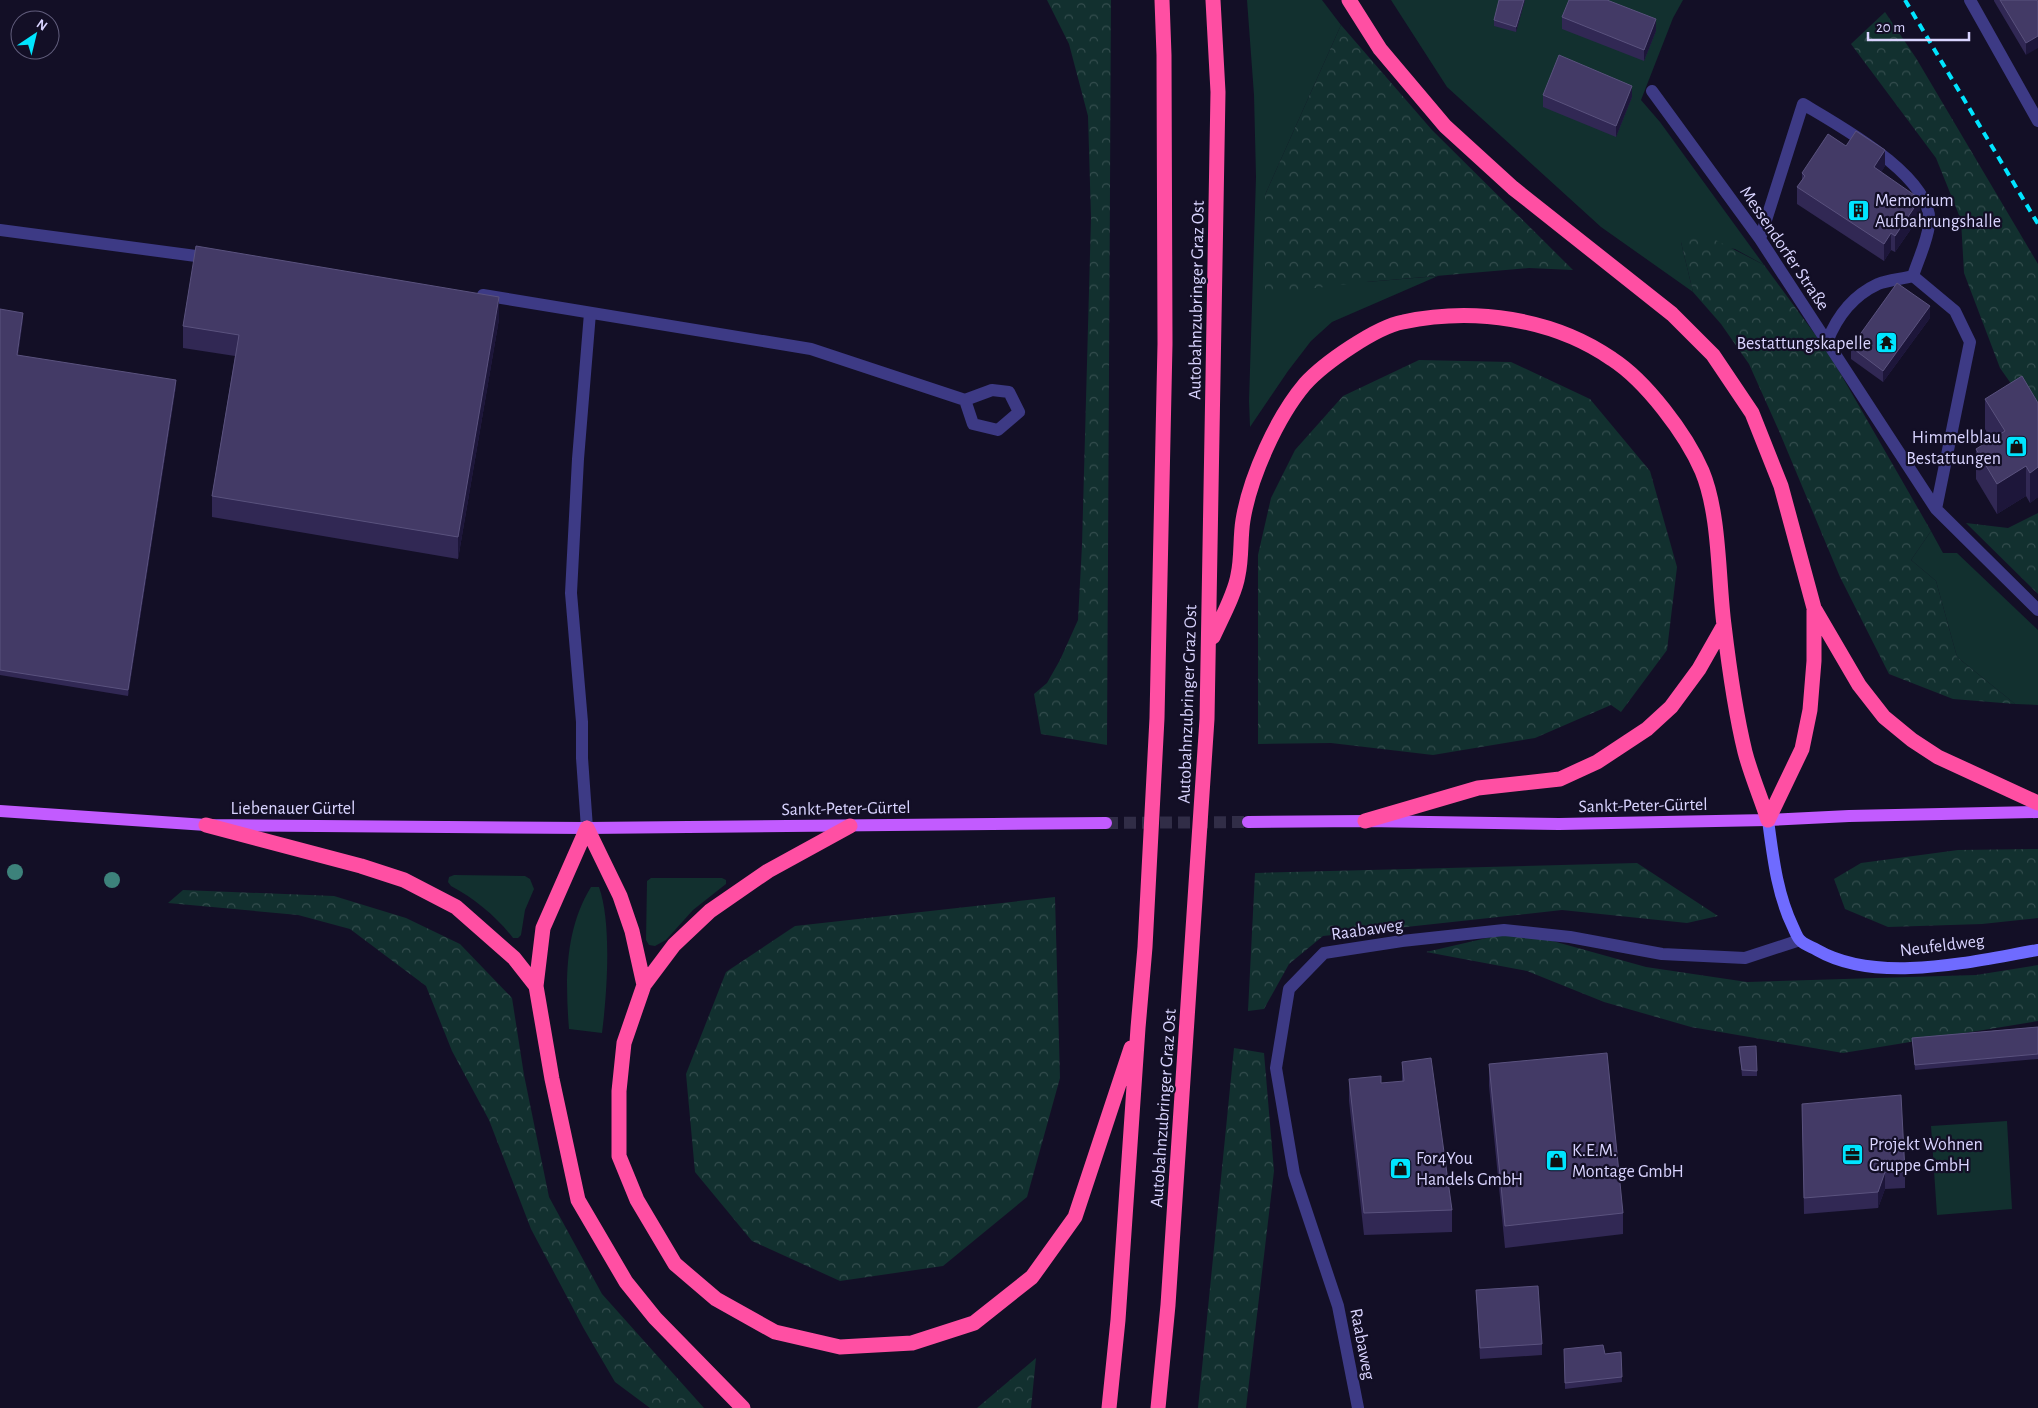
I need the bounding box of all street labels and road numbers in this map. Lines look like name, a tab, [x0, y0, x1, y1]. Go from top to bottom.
street label: Messendorfer Straße	[1736, 183, 1832, 314]
street label: Autobahnzubringer Graz Ost	[1186, 200, 1208, 400]
street label: Autobahnzubringer Graz Ost	[1176, 604, 1200, 804]
street label: Sankt-Peter-Gürtel	[1578, 796, 1708, 816]
street label: Sankt-Peter-Gürtel	[781, 799, 911, 819]
street label: Liebenauer Gürtel	[230, 800, 356, 818]
street label: Raabaweg	[1330, 916, 1404, 944]
street label: Neufeldweg	[1899, 932, 1986, 960]
street label: Autobahnzubringer Graz Ost	[1148, 1008, 1180, 1208]
street label: Raabaweg	[1346, 1307, 1378, 1382]

